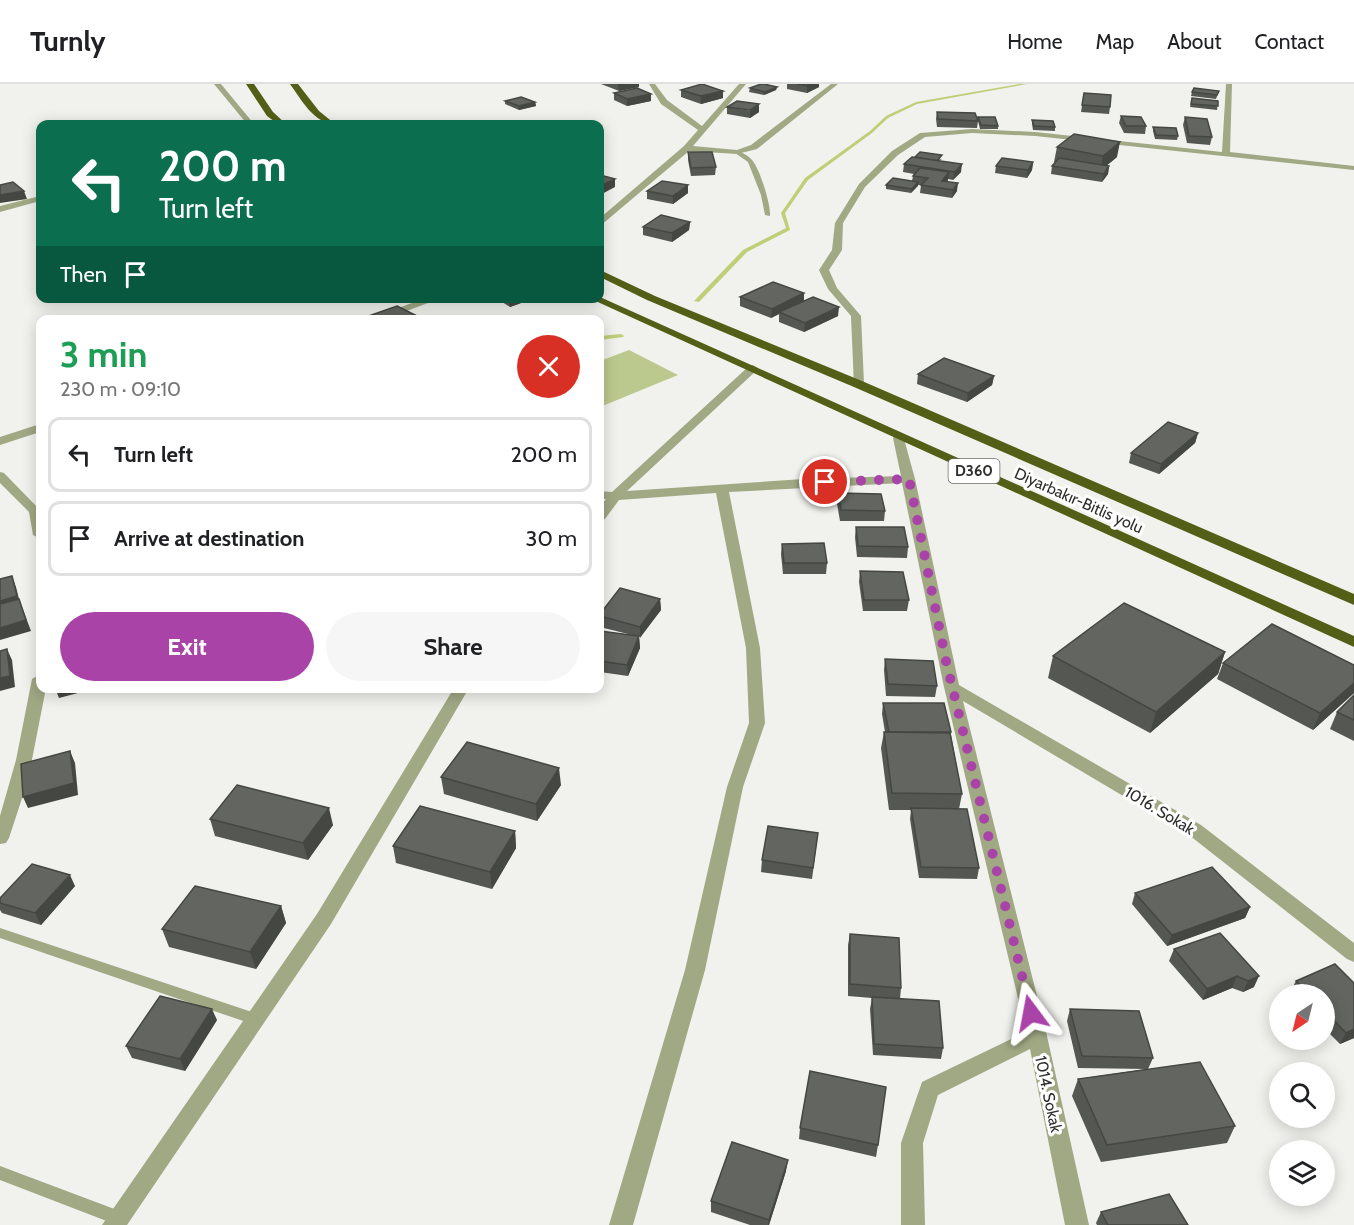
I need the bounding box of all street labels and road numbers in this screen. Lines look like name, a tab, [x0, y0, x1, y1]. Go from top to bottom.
road number: D360	[948, 459, 1000, 483]
street label: Diyarbakır-Bitlis yolu	[1012, 464, 1146, 537]
street label: 1016. Sokak	[1122, 782, 1199, 839]
street label: 1014. Sokak	[1031, 1054, 1066, 1135]

